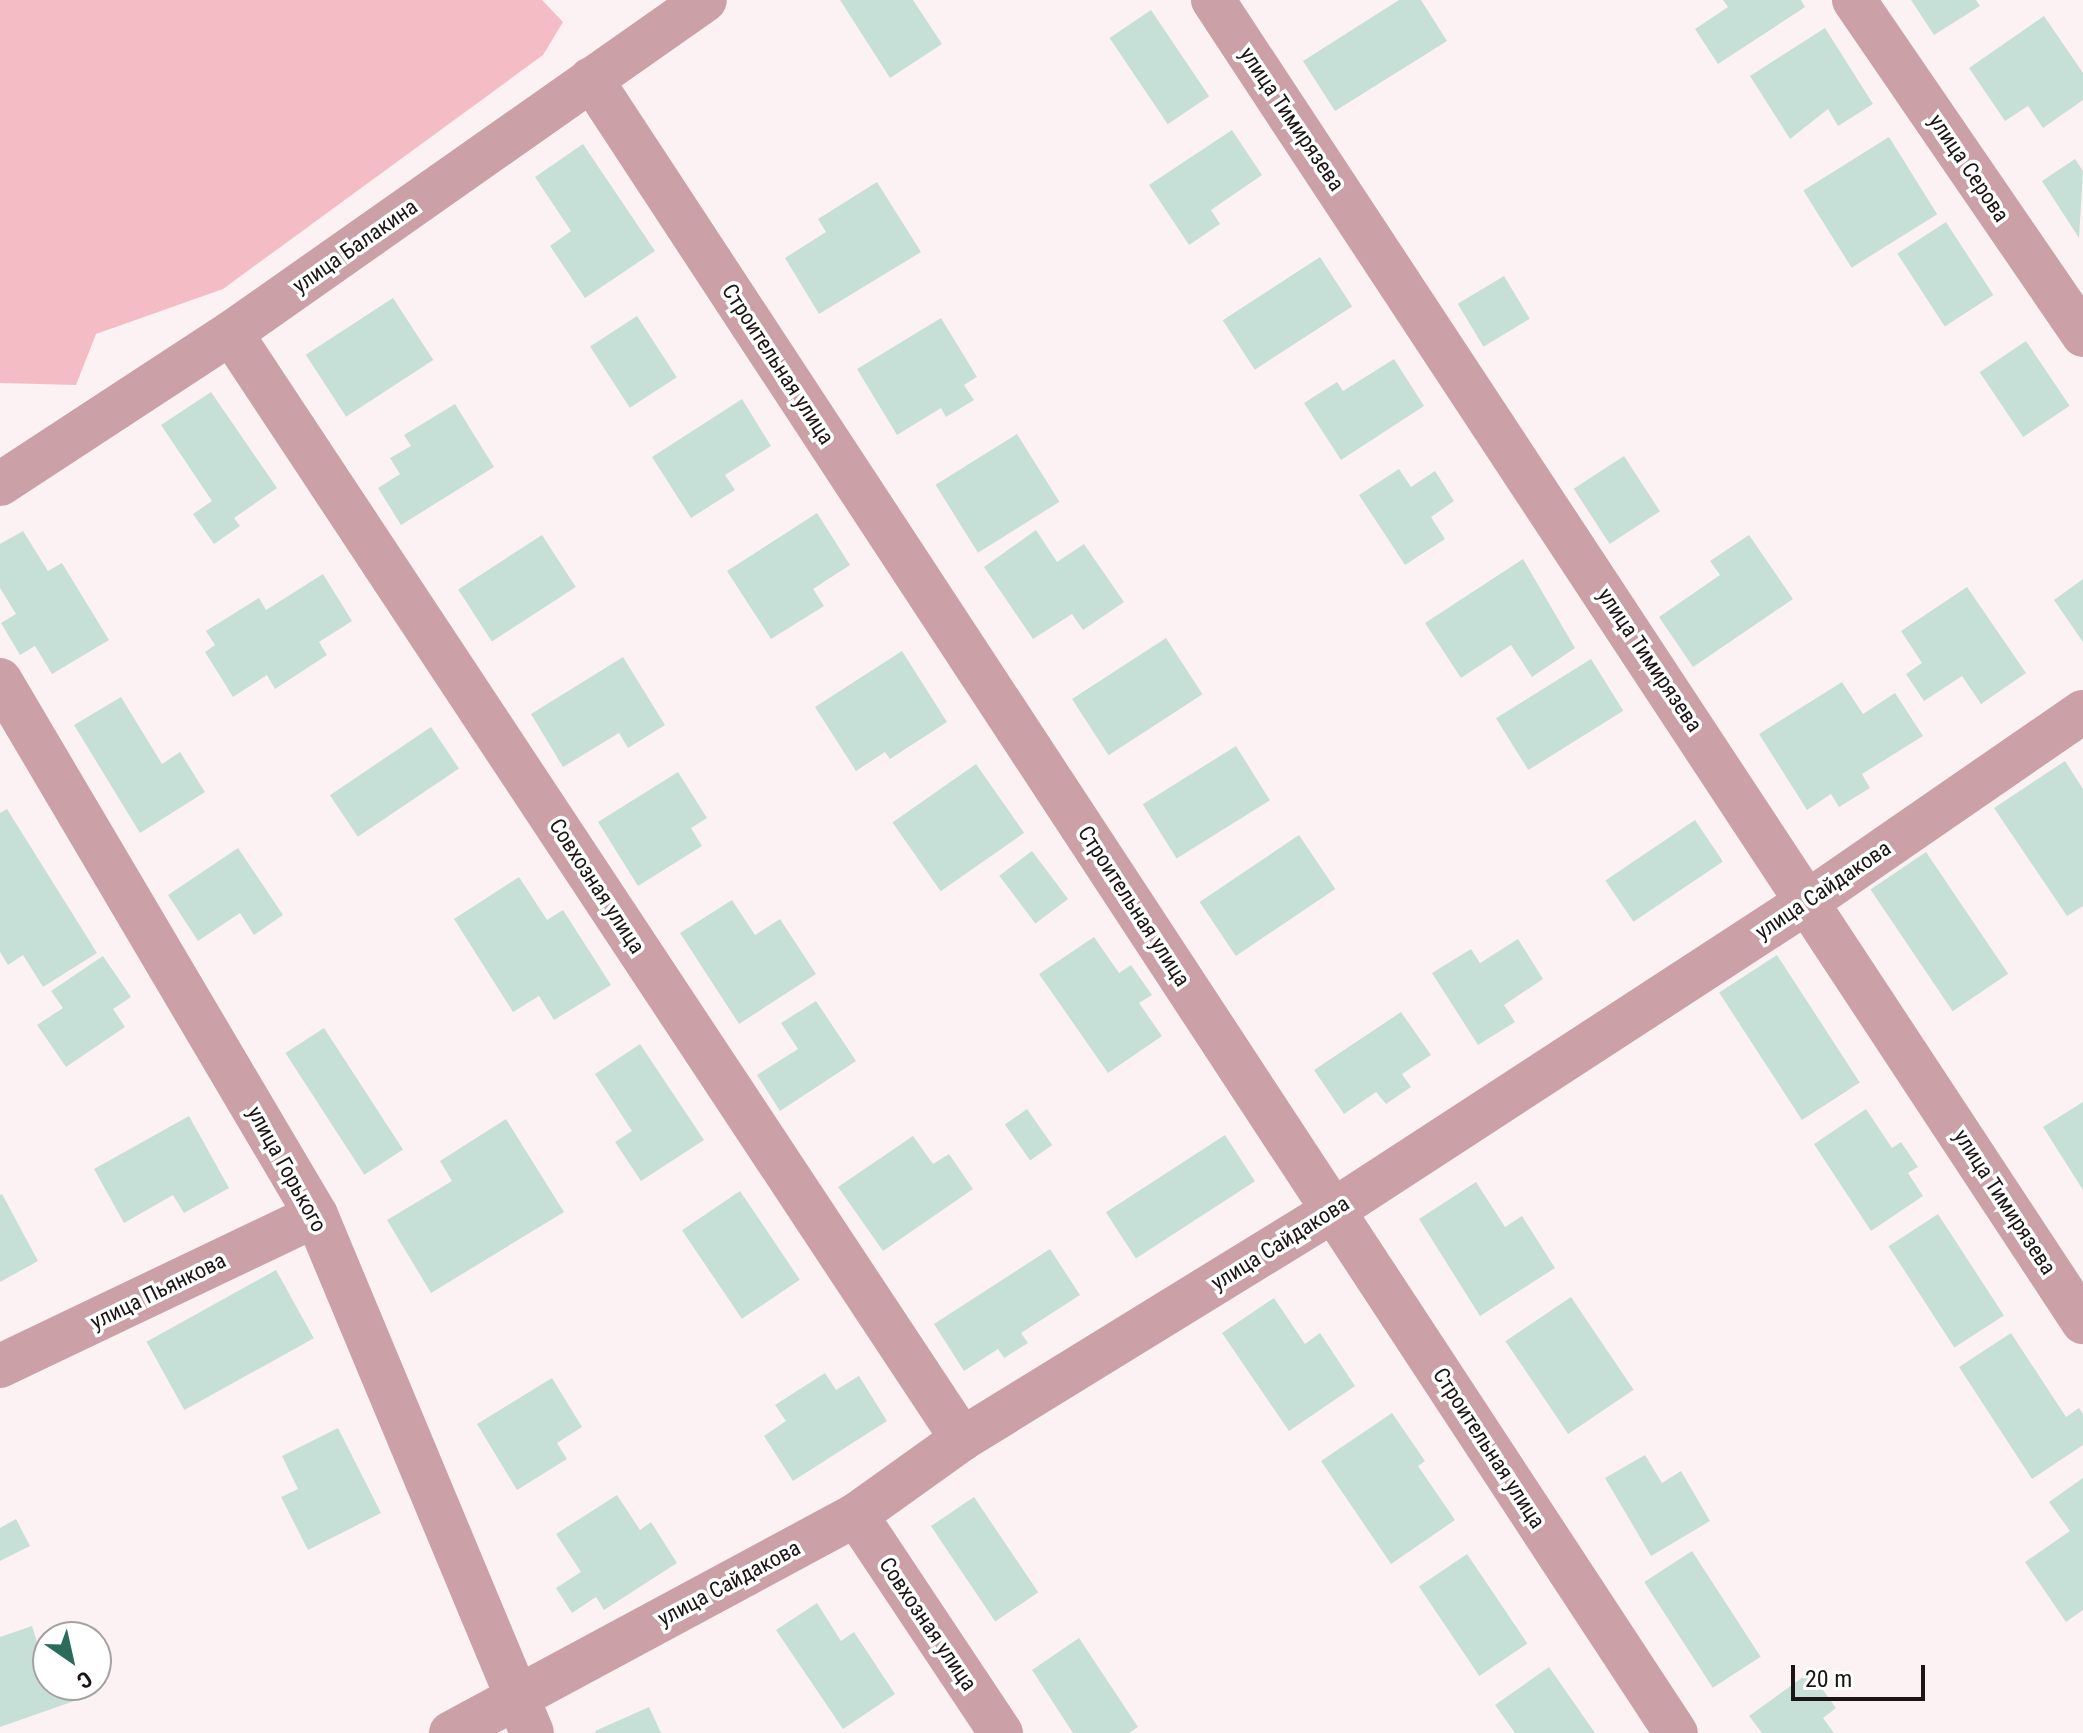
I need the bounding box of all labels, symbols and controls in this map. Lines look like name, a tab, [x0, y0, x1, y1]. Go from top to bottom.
street label: улица Тимирязева	[1234, 42, 1350, 196]
street label: улица Серова	[1923, 109, 2015, 227]
street label: улица Балакина	[288, 193, 422, 299]
street label: Строительная улица	[716, 279, 840, 449]
street label: улица Тимирязева	[1592, 583, 1708, 737]
street label: Совхозная улица	[544, 814, 650, 958]
street label: Строительная улица	[1072, 821, 1196, 991]
street label: улица Сайдакова	[1750, 835, 1896, 945]
street label: улица Горького	[242, 1101, 332, 1237]
street label: улица Тимирязева	[1948, 1124, 2062, 1280]
street label: улица Сайдакова	[1206, 1190, 1354, 1296]
street label: улица Пьянкова	[86, 1247, 230, 1335]
street label: Строительная улица	[1427, 1363, 1551, 1533]
street label: улица Сайдакова	[653, 1534, 805, 1632]
street label: Совхозная улица	[874, 1552, 982, 1696]
north arrow	[32, 1621, 112, 1701]
scale bar	[1795, 1649, 1929, 1699]
text: 20 m	[1805, 1665, 1852, 1693]
text: С	[72, 1666, 97, 1694]

